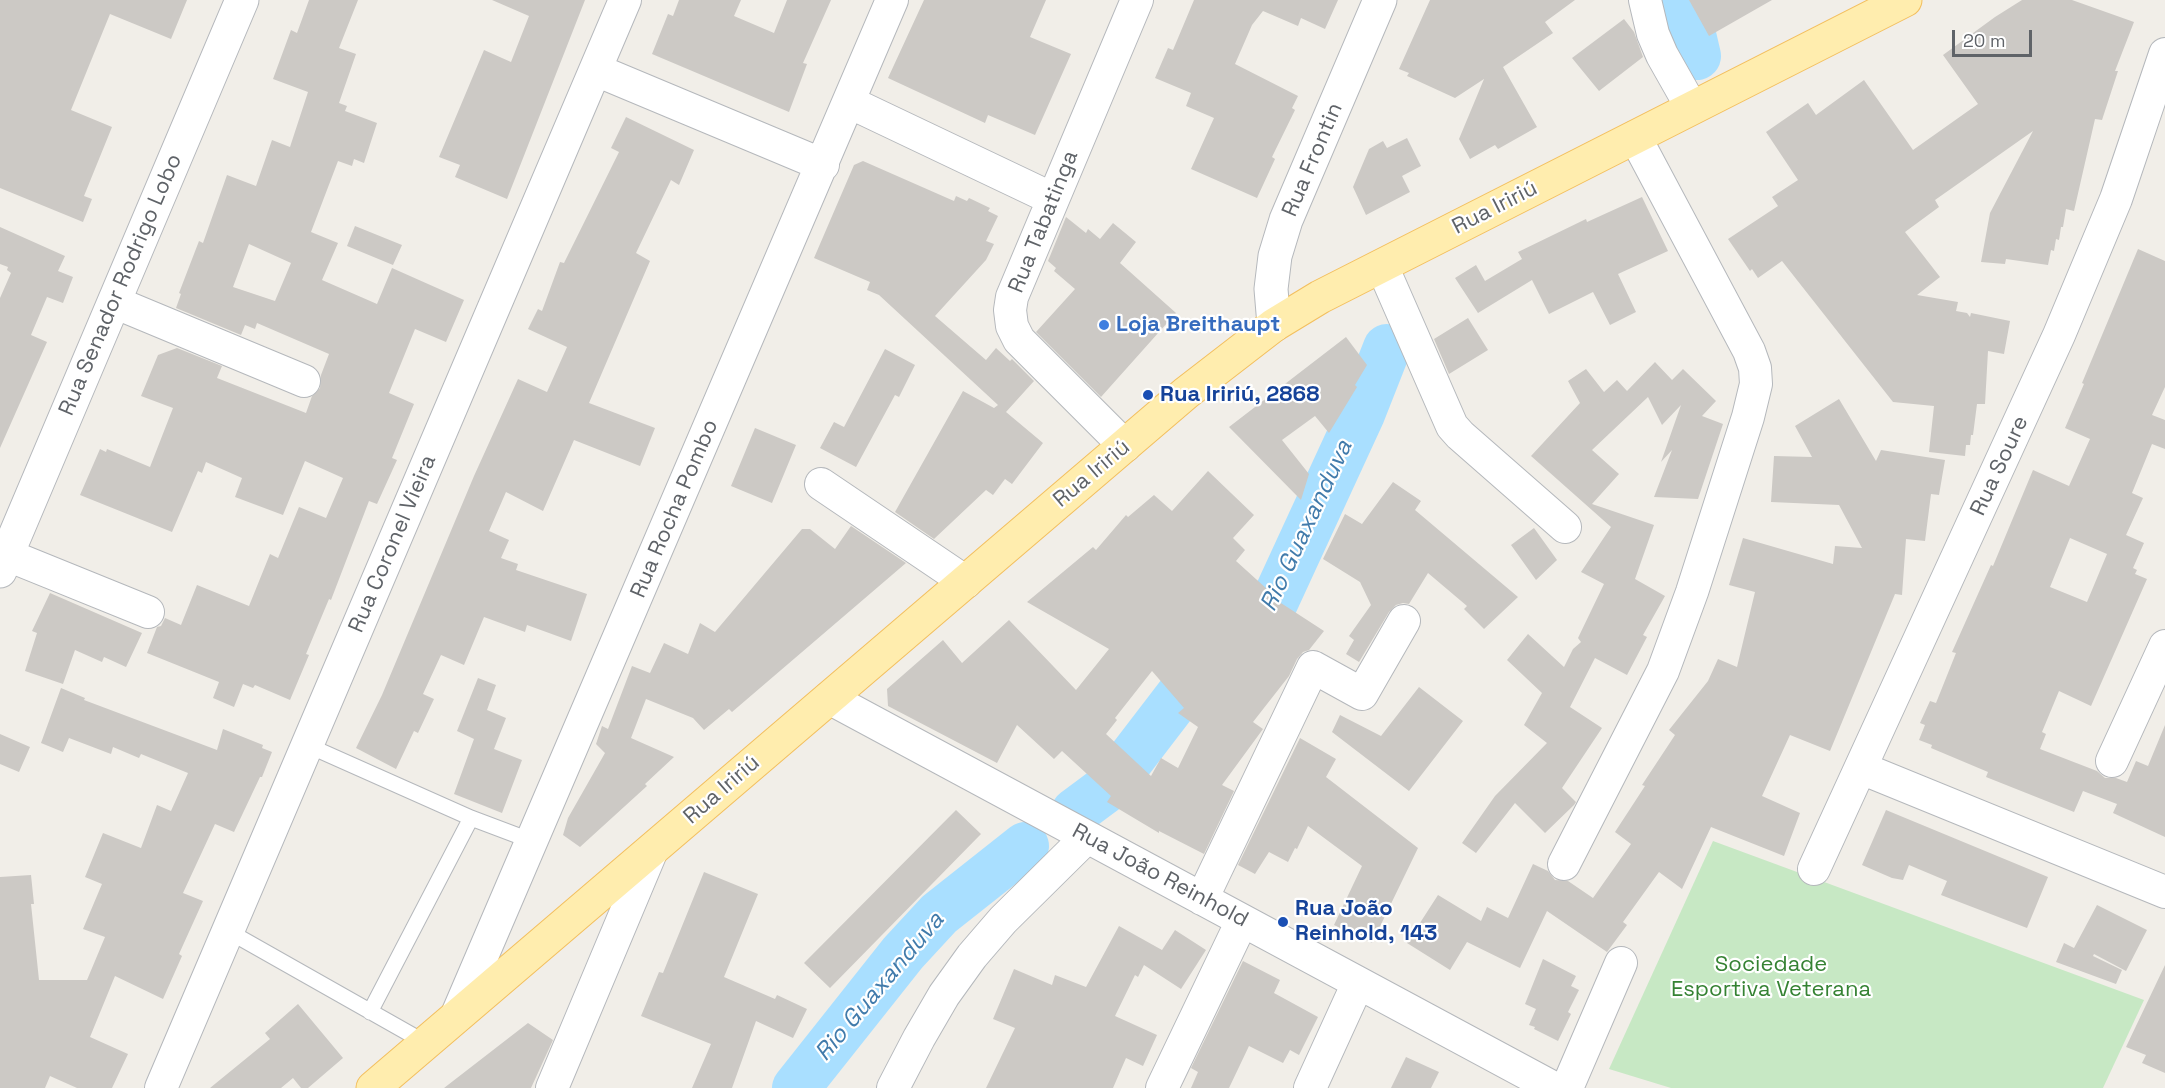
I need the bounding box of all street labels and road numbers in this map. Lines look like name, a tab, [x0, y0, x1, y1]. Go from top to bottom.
street label: Rua Frontin	[1277, 99, 1349, 221]
street label: Rua Tabatinga	[1003, 147, 1085, 297]
street label: Rua Senador Rodrigo Lobo	[54, 150, 188, 420]
street label: Rua Iririú	[1448, 175, 1542, 241]
street label: Rua Soure	[1965, 412, 2035, 520]
street label: Rua Rocha Pombo	[625, 416, 725, 602]
street label: Rua Iririú	[1048, 434, 1136, 514]
street label: Rua Coronel Vieira	[344, 451, 442, 637]
street label: Rua Iririú	[679, 750, 765, 830]
street label: Rua João Reinhold	[1067, 818, 1253, 934]

